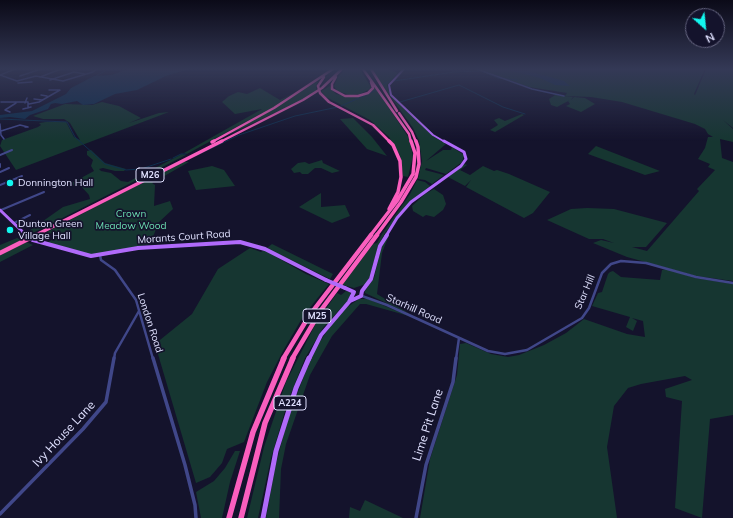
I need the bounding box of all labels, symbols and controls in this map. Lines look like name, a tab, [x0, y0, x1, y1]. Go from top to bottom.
north arrow	[685, 8, 725, 48]
text: N	[703, 30, 717, 46]
road number: M26	[136, 168, 164, 182]
place label: Donnington Hall	[18, 177, 93, 189]
marker: Donnington Hall	[5, 178, 15, 188]
park label: Crown Meadow Wood	[96, 208, 166, 232]
place label: Dunton Green Village Hall	[18, 218, 82, 242]
marker: Dunton Green Village Hall	[5, 225, 15, 235]
street label: Morants Court Road	[137, 228, 231, 246]
street label: Star Hill	[572, 273, 598, 311]
street label: Starhill Road	[384, 291, 444, 327]
street label: London Road	[135, 292, 165, 354]
road number: M25	[303, 309, 331, 323]
street label: Lime Pit Lane	[410, 387, 446, 463]
road number: A224	[274, 396, 306, 410]
street label: Ivy House Lane	[30, 398, 98, 470]

